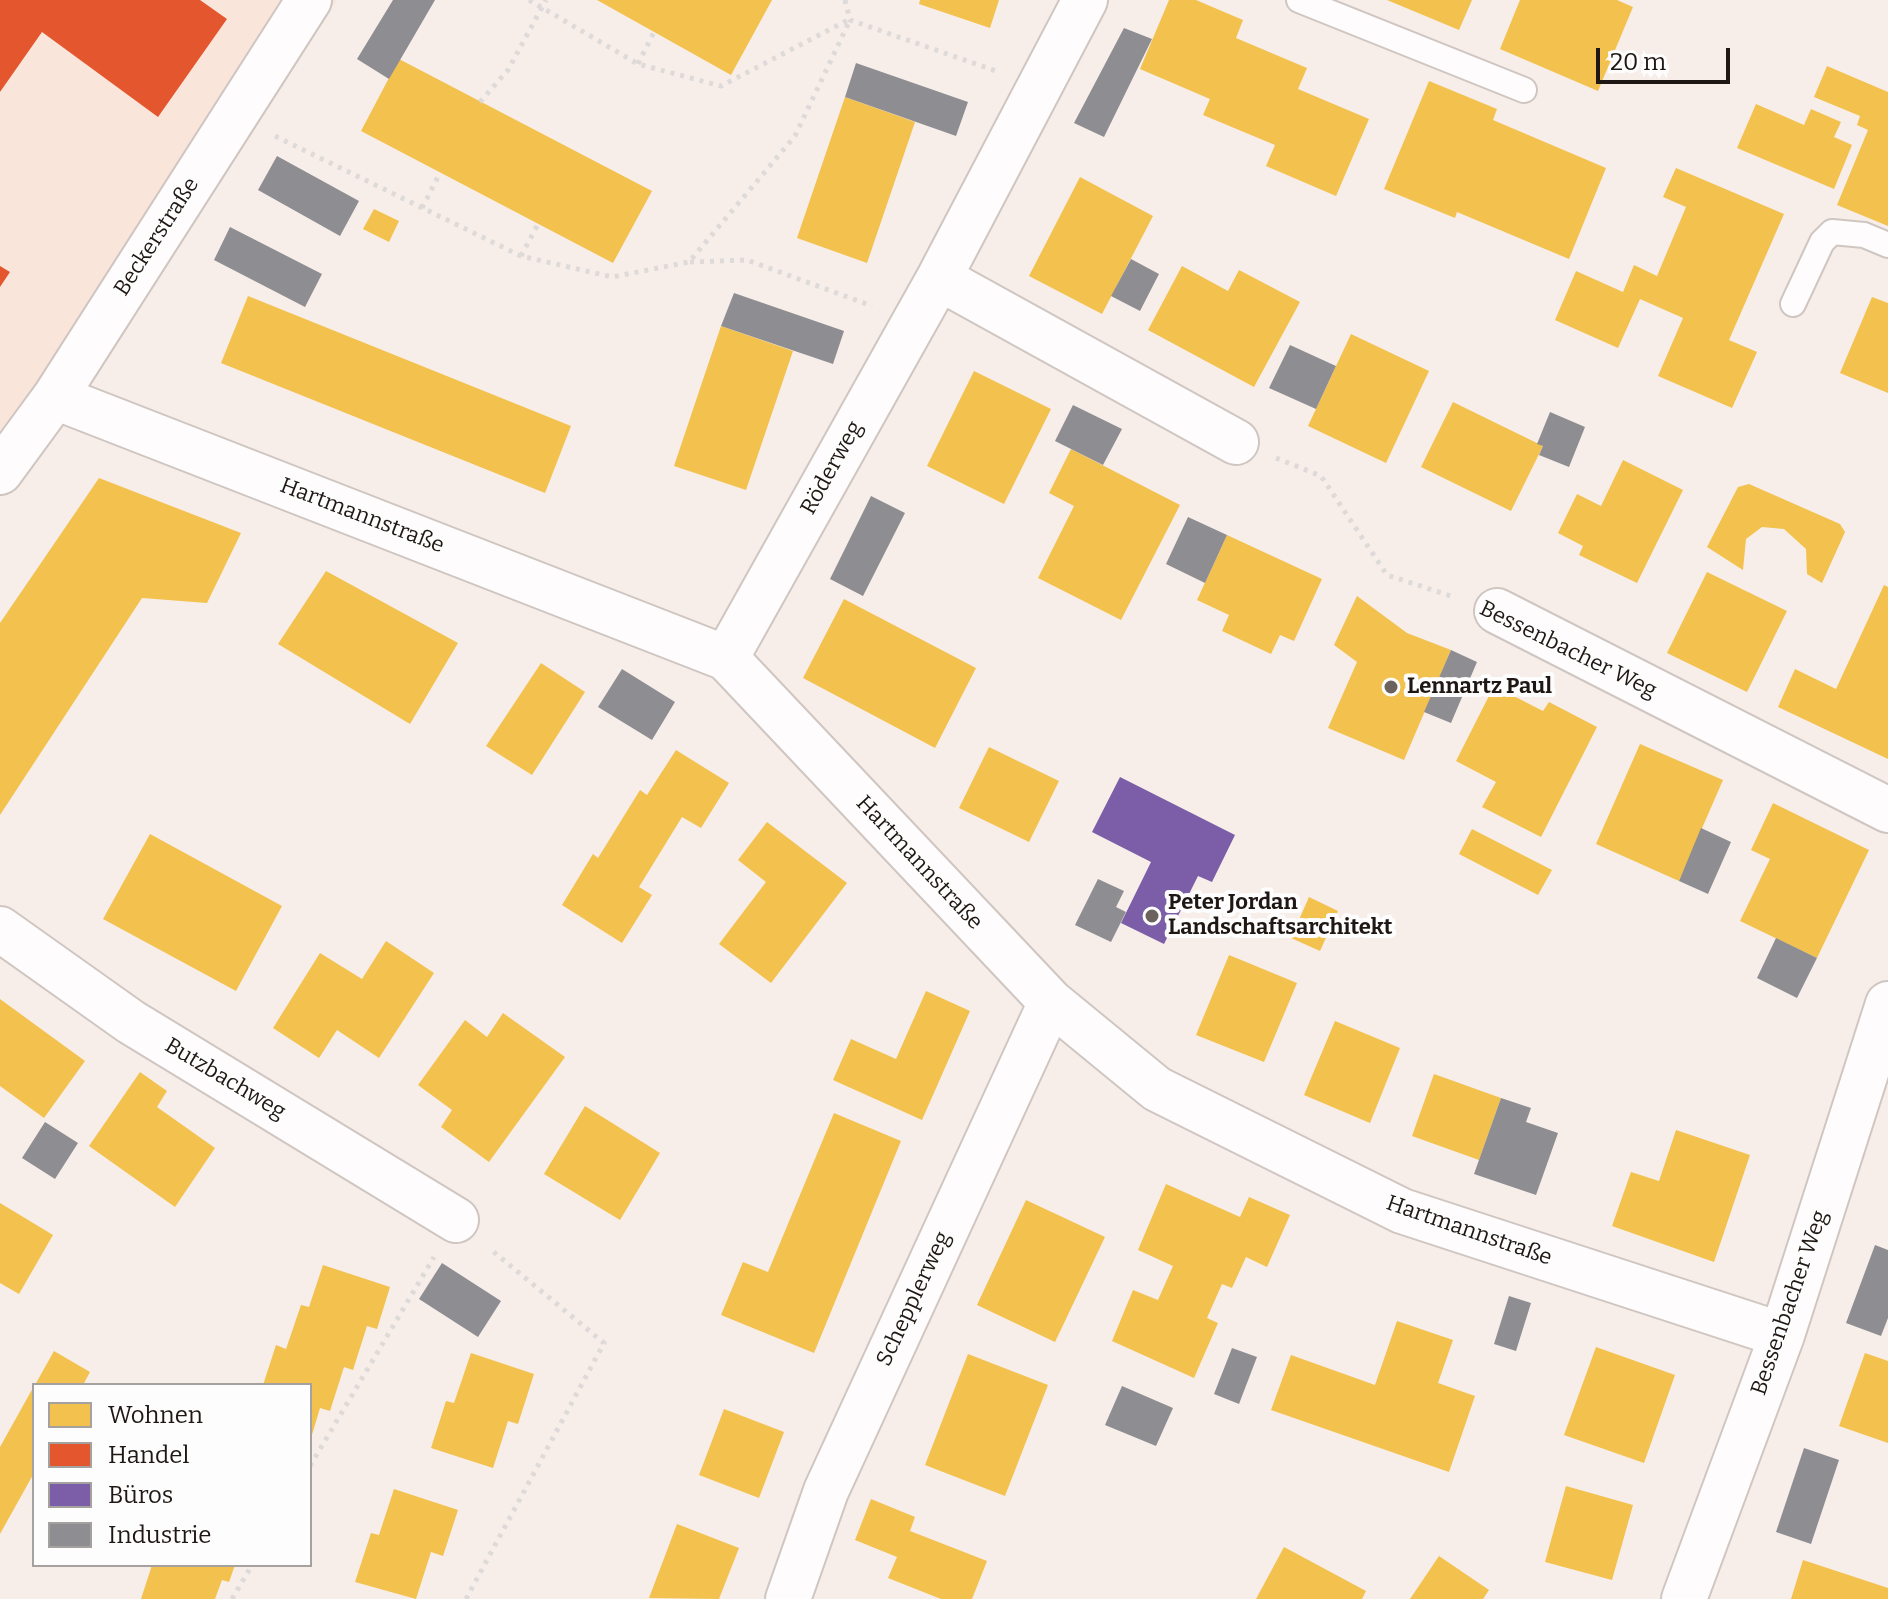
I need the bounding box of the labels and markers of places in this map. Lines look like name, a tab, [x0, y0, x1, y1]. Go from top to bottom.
place label: Lennartz Paul	[1407, 674, 1552, 700]
marker: Lennartz Paul	[1382, 678, 1400, 696]
place label: Peter Jordan Landschaftsarchitekt	[1168, 890, 1392, 942]
marker: Peter Jordan Landschaftsarchitekt	[1143, 907, 1161, 925]

